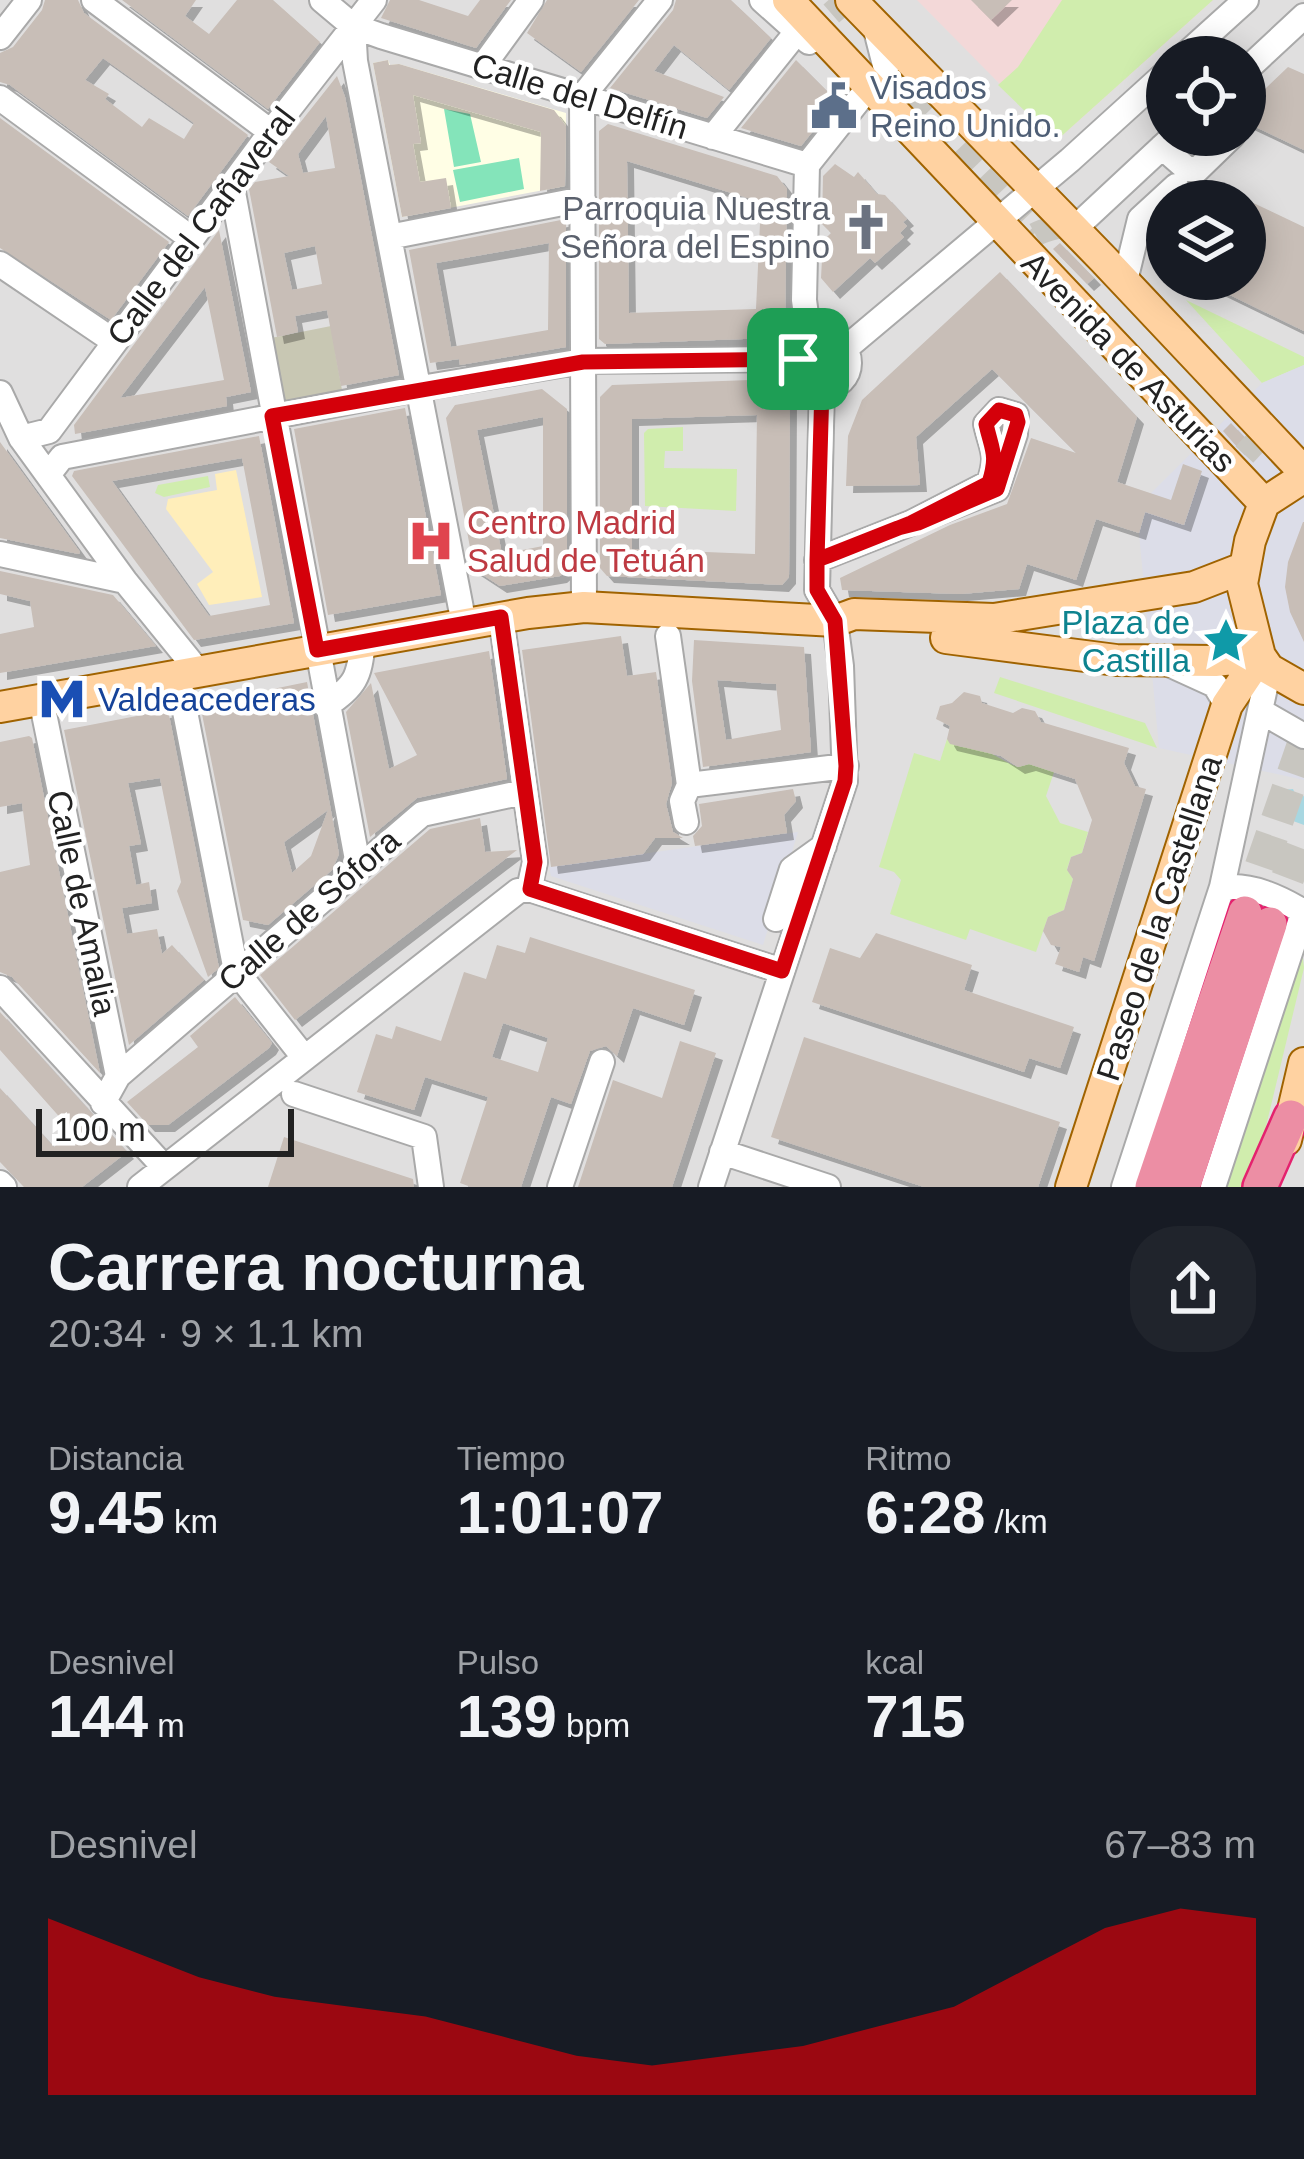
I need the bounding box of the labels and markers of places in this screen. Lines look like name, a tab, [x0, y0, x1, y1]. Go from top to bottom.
place label: Visados Reino Unido.	[870, 69, 1061, 144]
public building icon: Visados Reino Unido.	[809, 81, 859, 131]
place label: Parroquia Nuestra Señora del Espino	[560, 190, 831, 265]
church icon: Parroquia Nuestra Señora del Espino	[841, 202, 891, 252]
pin	[747, 308, 849, 410]
place label: Centro Madrid Salud de Tetuán	[467, 504, 705, 579]
hospital icon: Centro Madrid Salud de Tetuán	[406, 516, 456, 566]
place label: Plaza de Castilla	[1062, 604, 1191, 679]
place icon: Plaza de Castilla	[1201, 616, 1251, 666]
metro station icon: Valdeacederas	[37, 674, 87, 724]
place label: Valdeacederas	[98, 681, 316, 718]

